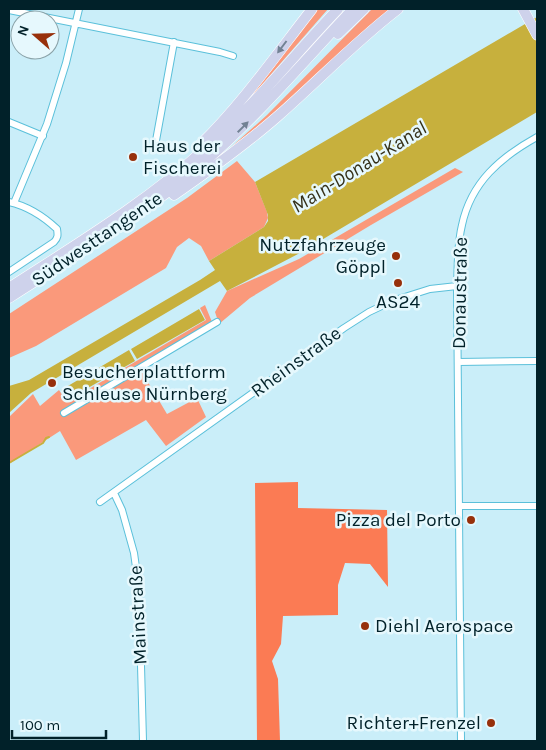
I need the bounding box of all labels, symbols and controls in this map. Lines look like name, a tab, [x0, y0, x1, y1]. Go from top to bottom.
north arrow	[10, 10, 60, 60]
text: N	[14, 23, 33, 38]
one-way arrow	[277, 40, 287, 54]
water label: Main-Donau-Kanal	[287, 116, 431, 218]
one-way arrow	[237, 121, 249, 133]
place label: Haus der Fischerei	[143, 135, 222, 179]
marker: Haus der Fischerei	[127, 151, 139, 163]
street label: Südwesttangente	[27, 187, 167, 291]
place label: Nutzfahrzeuge Göppl	[259, 234, 386, 278]
street label: Donaustraße	[448, 237, 472, 349]
marker: Nutzfahrzeuge Göppl	[390, 250, 402, 262]
marker: AS24	[392, 277, 404, 289]
place label: AS24	[376, 291, 420, 313]
street label: Rheinstraße	[247, 322, 345, 402]
place label: Besucherplattform Schleuse Nürnberg	[62, 361, 227, 405]
marker: Besucherplattform Schleuse Nürnberg	[46, 377, 58, 389]
place label: Pizza del Porto	[336, 509, 461, 531]
marker: Pizza del Porto	[465, 514, 477, 526]
street label: Mainstraße	[124, 565, 152, 665]
place label: Diehl Aerospace	[375, 615, 513, 637]
marker: Diehl Aerospace	[359, 620, 371, 632]
scale bar	[12, 708, 106, 740]
place label: Richter+Frenzel	[347, 712, 481, 734]
text: 100 m	[20, 716, 60, 734]
marker: Richter+Frenzel	[485, 717, 497, 729]

